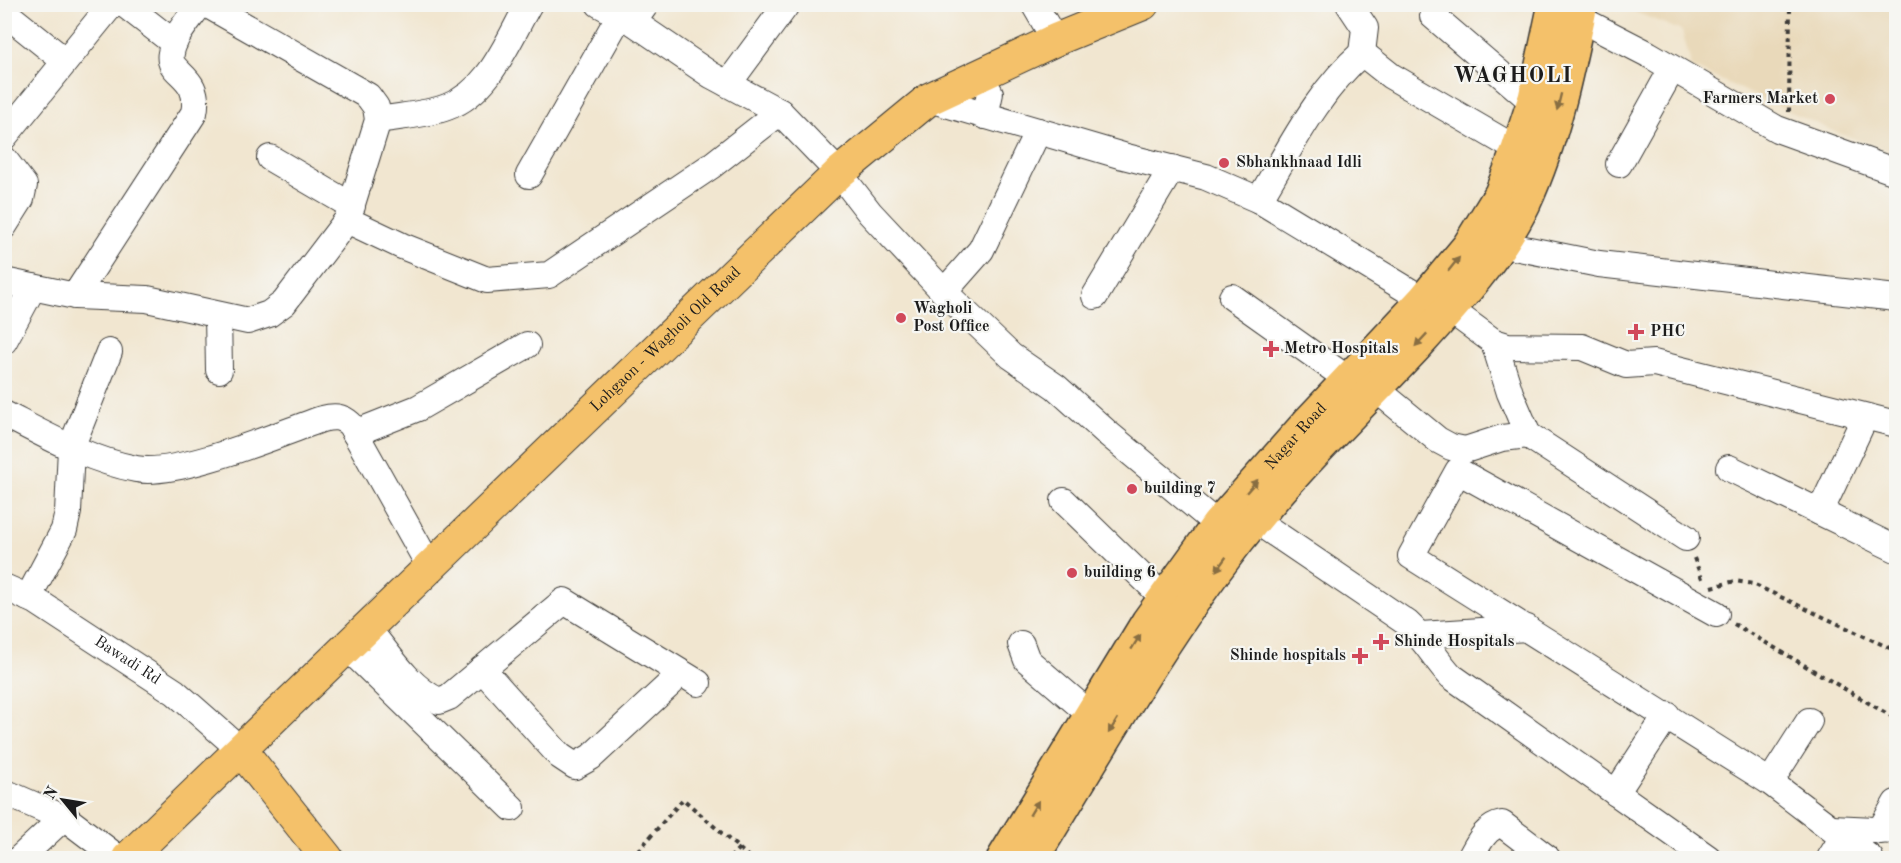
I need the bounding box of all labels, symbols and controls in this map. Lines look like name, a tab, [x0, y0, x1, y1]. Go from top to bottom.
district label: WAGHOLI	[1453, 65, 1573, 87]
place label: Farmers Market	[1702, 91, 1818, 107]
marker: Farmers Market	[1823, 92, 1837, 106]
one-way arrow	[1553, 93, 1563, 112]
place label: Sbhankhnaad Idli	[1236, 155, 1362, 171]
marker: Sbhankhnaad Idli	[1217, 156, 1231, 170]
one-way arrow	[1447, 257, 1460, 272]
street label: Lohgaon - Wagholi Old Road	[588, 264, 744, 415]
place label: Wagholi Post Office	[913, 301, 990, 335]
marker: Wagholi Post Office	[894, 311, 908, 325]
marker: PHC	[1627, 323, 1645, 341]
place label: PHC	[1650, 324, 1685, 340]
one-way arrow	[1414, 333, 1428, 348]
marker: Metro Hospitals	[1262, 340, 1280, 358]
place label: Metro Hospitals	[1284, 341, 1399, 357]
street label: Nagar Road	[1262, 400, 1330, 473]
one-way arrow	[1245, 479, 1258, 494]
place label: building 7	[1144, 481, 1216, 497]
marker: building 7	[1125, 482, 1139, 496]
one-way arrow	[1215, 555, 1227, 571]
place label: building 6	[1084, 565, 1156, 581]
marker: building 6	[1065, 566, 1079, 580]
street label: Bawadi Rd	[91, 633, 163, 688]
marker: Shinde Hospitals	[1372, 633, 1390, 651]
one-way arrow	[1130, 634, 1141, 650]
place label: Shinde Hospitals	[1394, 634, 1515, 650]
marker: Shinde hospitals	[1351, 647, 1369, 665]
place label: Shinde hospitals	[1230, 648, 1346, 664]
one-way arrow	[1108, 718, 1119, 734]
north arrow	[33, 770, 93, 830]
text: N	[42, 784, 62, 803]
one-way arrow	[1028, 800, 1039, 817]

